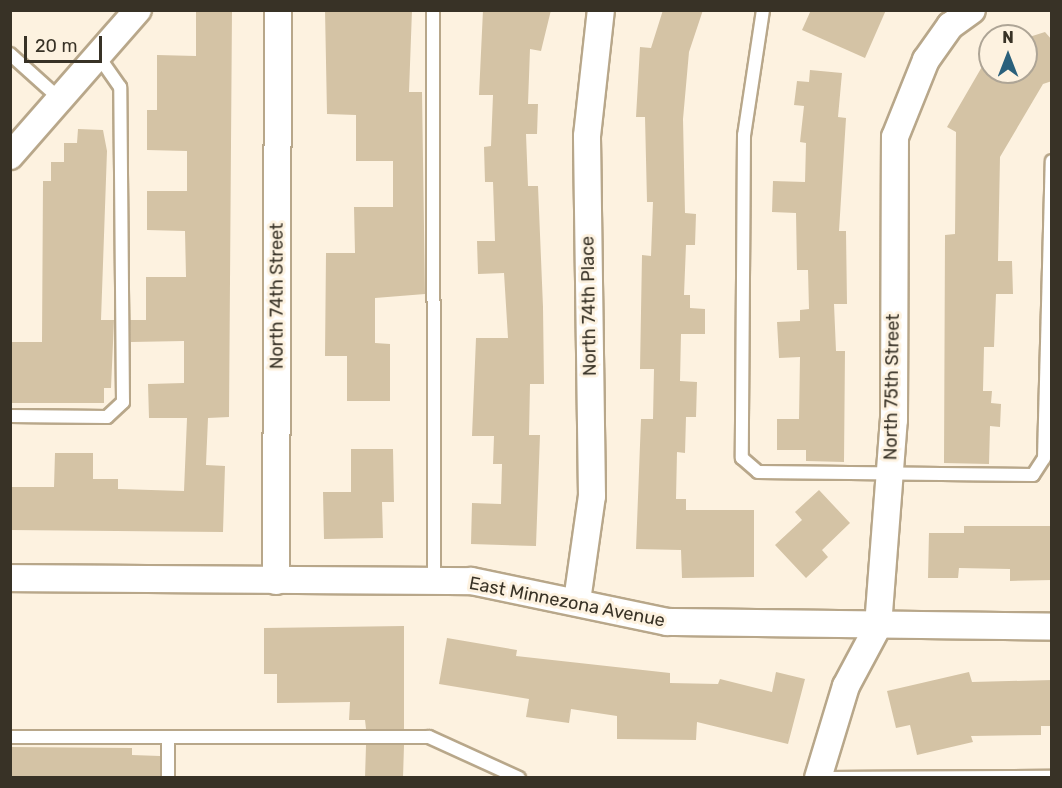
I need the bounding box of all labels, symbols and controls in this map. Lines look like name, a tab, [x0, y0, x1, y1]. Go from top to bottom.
scale bar	[27, 24, 105, 62]
north arrow	[978, 24, 1038, 84]
text: N	[1002, 28, 1014, 47]
text: 20 m	[35, 35, 77, 57]
street label: North 74th Street	[266, 223, 288, 369]
street label: North 74th Place	[577, 236, 601, 376]
street label: North 75th Street	[880, 314, 904, 460]
street label: East Minnezona Avenue	[467, 572, 667, 632]

